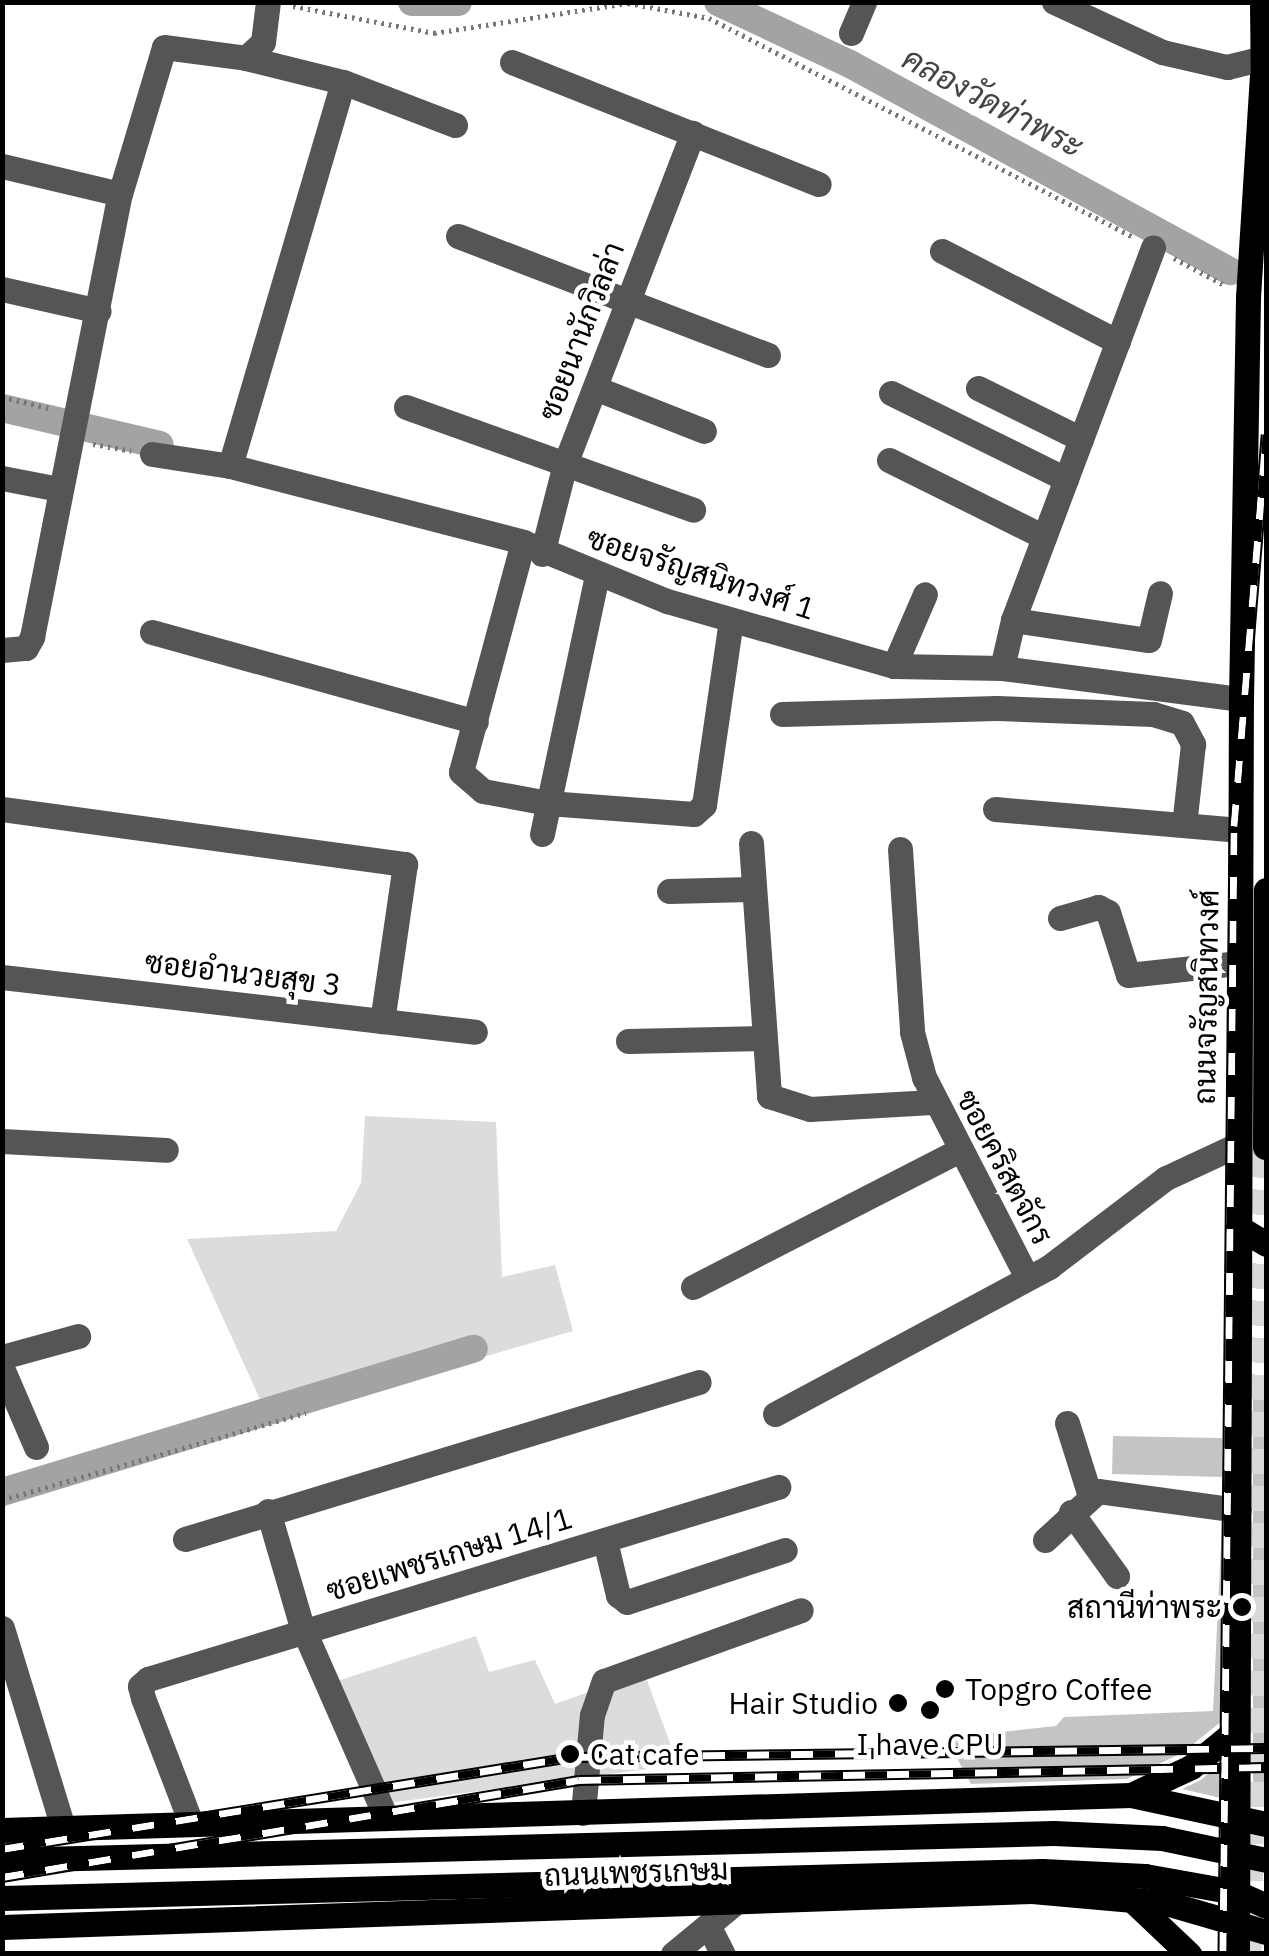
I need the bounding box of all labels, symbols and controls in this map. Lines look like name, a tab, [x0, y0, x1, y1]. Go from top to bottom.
water label: คลองวัดท่าพระ	[896, 38, 1090, 166]
street label: ซอยนานักวิลล่า	[531, 237, 631, 425]
street label: ซอยจรัญสนิทวงศ์ 1	[582, 519, 820, 627]
street label: ถนนจรัญสนิทวงศ์	[1186, 889, 1226, 1105]
street label: ซอยอำนวยสุข 3	[143, 943, 343, 1003]
street label: ซอยคริสตจักร	[949, 1084, 1061, 1250]
street label: ซอยเพชรเกษม 14/1	[322, 1500, 576, 1608]
place label: สถานีท่าพระ	[1067, 1589, 1222, 1625]
marker: สถานีท่าพระ	[1231, 1596, 1253, 1618]
place label: Topgro Coffee	[965, 1671, 1152, 1707]
marker: Topgro Coffee	[934, 1678, 956, 1700]
place label: Hair Studio	[728, 1685, 878, 1721]
marker: Hair Studio	[887, 1692, 909, 1714]
marker: I have CPU	[919, 1699, 941, 1721]
place label: I have CPU	[856, 1726, 1004, 1762]
place label: Cat cafe	[590, 1736, 699, 1772]
marker: Cat cafe	[559, 1743, 581, 1765]
street label: ถนนเพชรเกษม	[543, 1851, 729, 1893]

